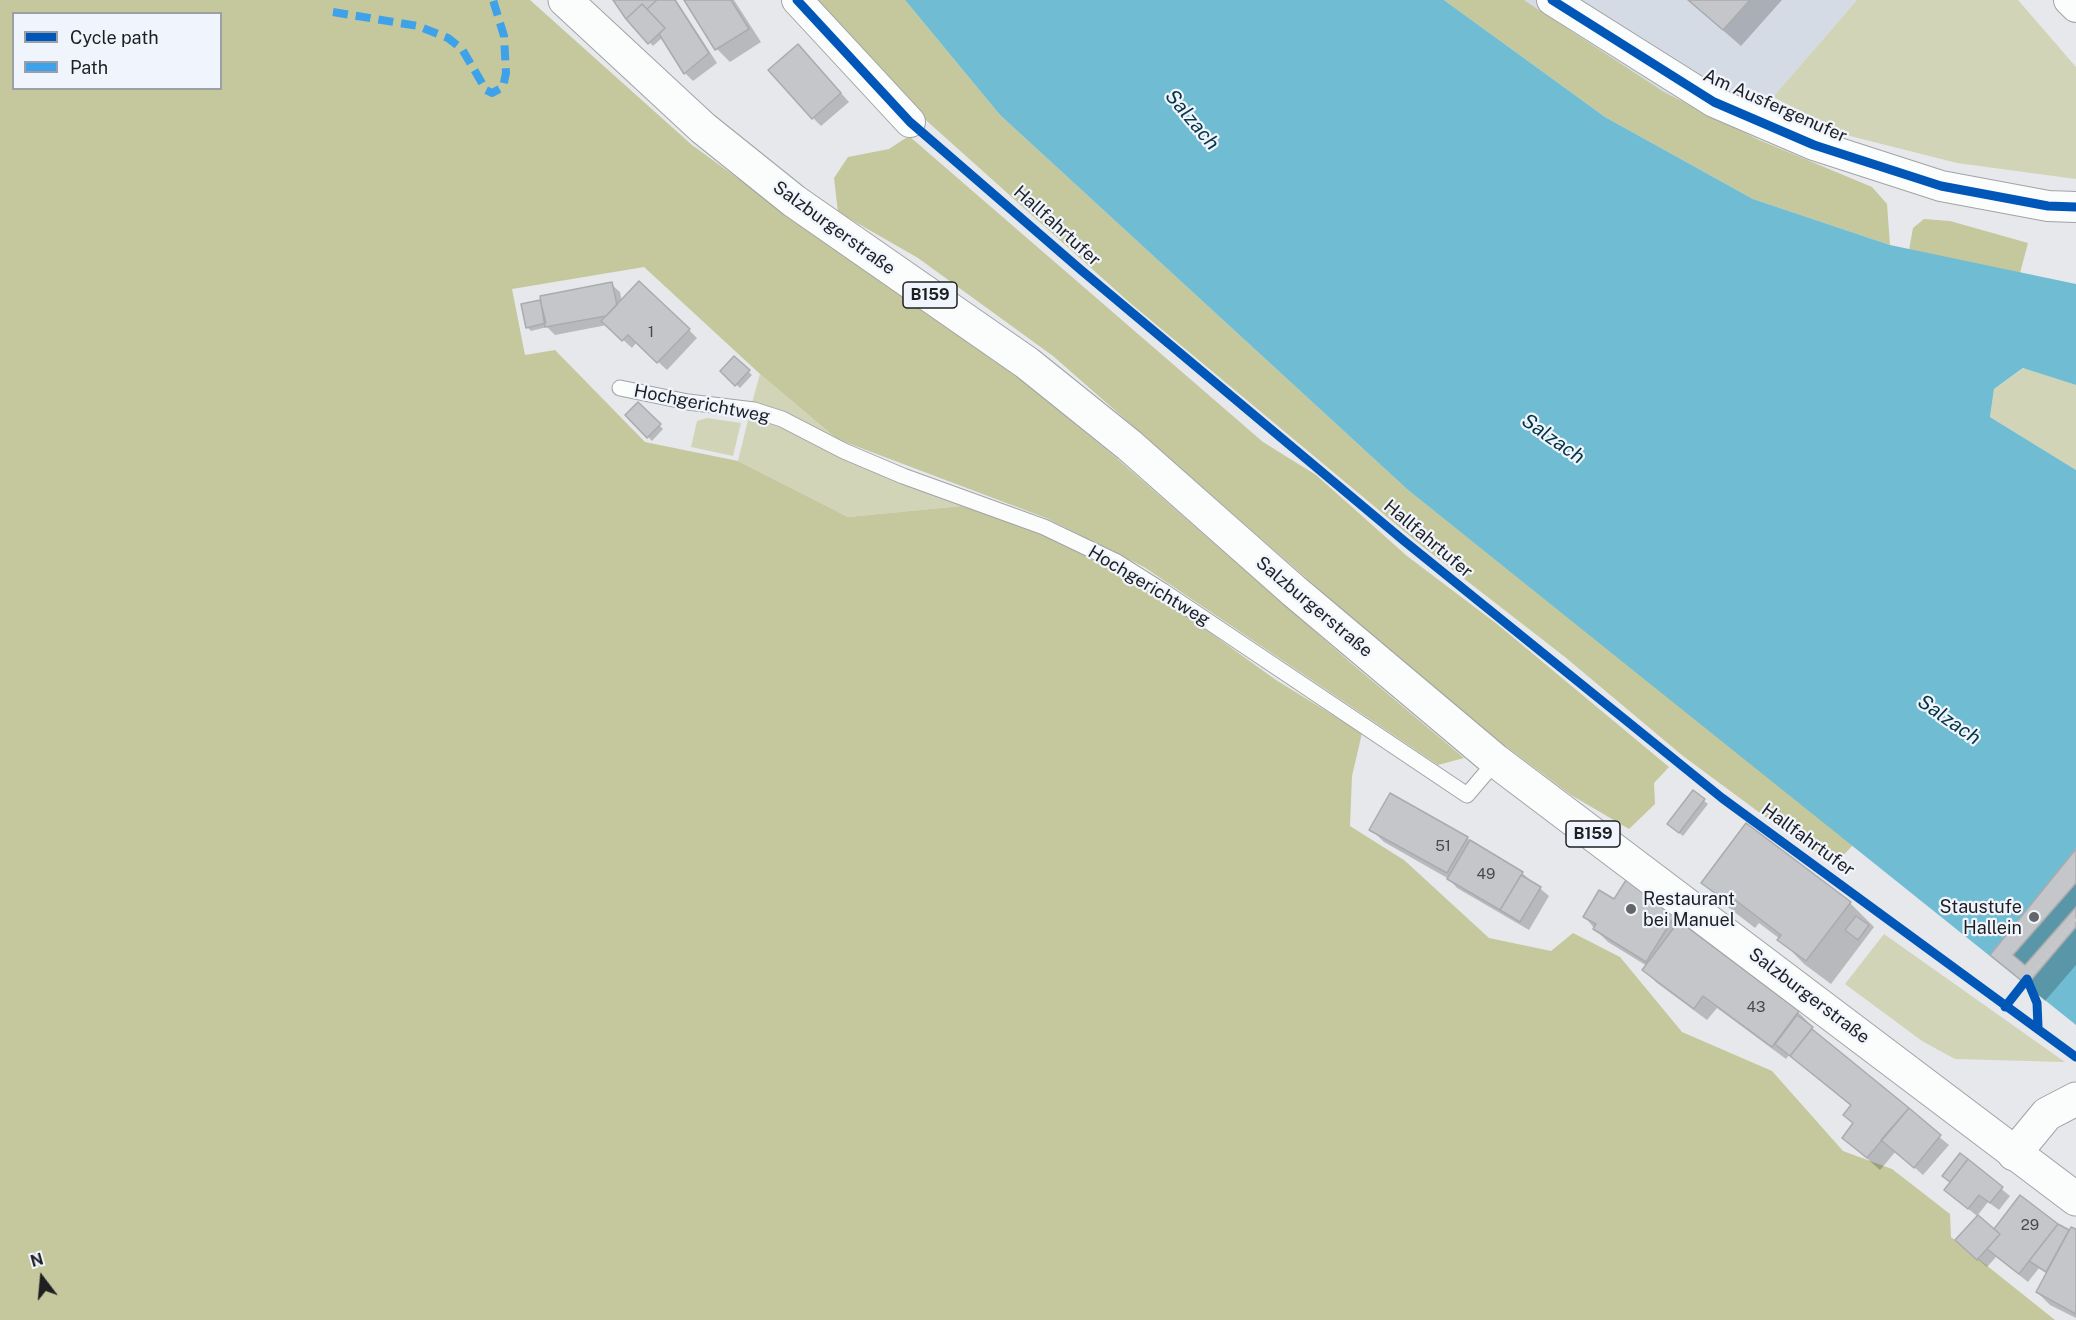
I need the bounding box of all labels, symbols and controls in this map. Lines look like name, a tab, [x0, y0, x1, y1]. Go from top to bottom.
legend	[12, 12, 222, 90]
text: Cycle path	[70, 27, 159, 48]
text: Path	[70, 57, 108, 78]
street label: Am Ausfergenufer	[1700, 65, 1850, 147]
water label: Salzach	[1160, 85, 1224, 155]
street label: Salzburgerstraße	[769, 176, 899, 280]
street label: Hallfahrtufer	[1009, 181, 1105, 271]
road number: B159	[903, 282, 957, 308]
house number: 1	[648, 323, 654, 341]
street label: Hochgerichtweg	[632, 380, 772, 428]
water label: Salzach	[1517, 409, 1589, 469]
street label: Hallfahrtufer	[1379, 495, 1477, 583]
street label: Hochgerichtweg	[1084, 541, 1214, 631]
street label: Salzburgerstraße	[1251, 552, 1377, 662]
water label: Salzach	[1913, 690, 1985, 750]
street label: Hallfahrtufer	[1757, 799, 1859, 881]
road number: B159	[1566, 821, 1620, 847]
house number: 51	[1435, 837, 1451, 855]
house number: 49	[1477, 865, 1495, 883]
place label: Restaurant bei Manuel	[1643, 888, 1735, 930]
place label: Staustufe Hallein	[1939, 896, 2022, 938]
marker: Restaurant bei Manuel	[1624, 902, 1638, 916]
marker: Staustufe Hallein	[2027, 910, 2041, 924]
street label: Salzburgerstraße	[1744, 944, 1874, 1048]
house number: 43	[1747, 998, 1765, 1016]
house number: 29	[2021, 1216, 2039, 1234]
north arrow	[12, 1248, 72, 1308]
text: N	[28, 1249, 46, 1271]

